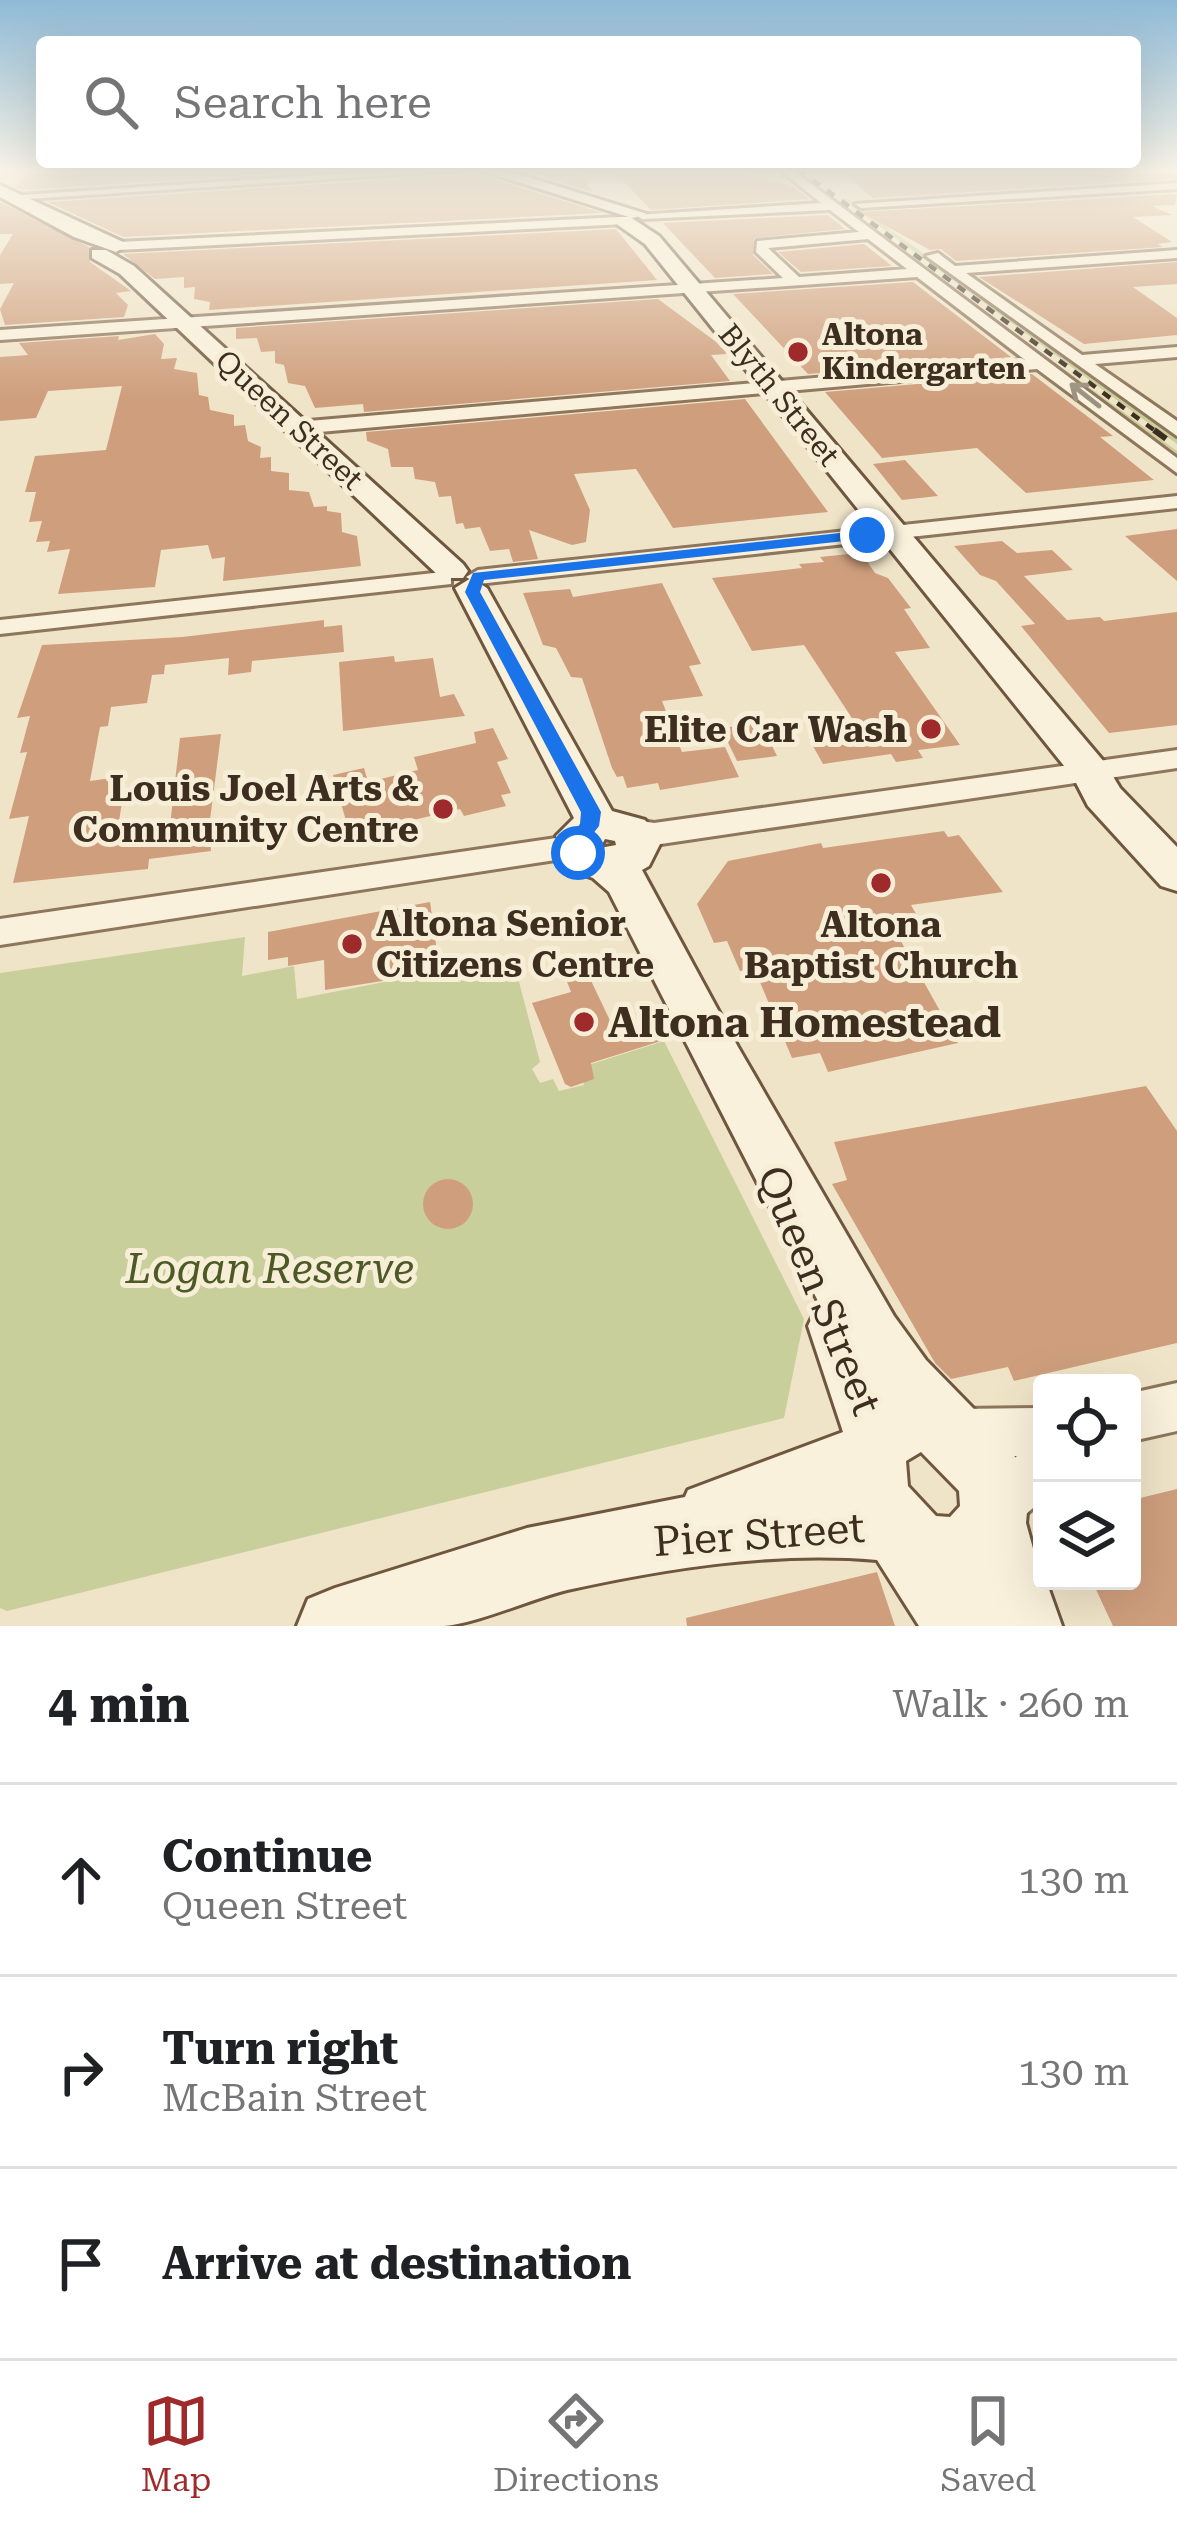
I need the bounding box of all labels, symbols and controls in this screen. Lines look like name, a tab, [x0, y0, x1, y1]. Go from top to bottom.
search box	[36, 36, 1141, 168]
icon: search	[78, 69, 144, 135]
text: Search here	[174, 76, 432, 129]
street label: Blyth Street	[712, 317, 847, 473]
place label: Altona Kindergarten	[822, 317, 1026, 386]
marker: Altona Kindergarten	[785, 339, 811, 365]
street label: Queen Street	[208, 343, 370, 497]
one-way arrow	[1069, 383, 1101, 409]
route end	[840, 508, 894, 562]
place label: Elite Car Wash	[644, 709, 907, 751]
marker: Elite Car Wash	[918, 716, 944, 742]
place label: Louis Joel Arts & Community Centre	[72, 768, 419, 851]
marker: Louis Joel Arts & Community Centre	[430, 796, 456, 822]
route start	[551, 826, 605, 880]
marker: Altona Baptist Church	[868, 870, 894, 896]
place label: Altona Senior Citizens Centre	[376, 903, 654, 986]
place label: Altona Baptist Church	[744, 904, 1018, 987]
marker: Altona Senior Citizens Centre	[339, 931, 365, 957]
place label: Altona Homestead	[608, 998, 1001, 1047]
marker: Altona Homestead	[571, 1009, 597, 1035]
street label: Queen Street	[747, 1159, 892, 1422]
park label: Logan Reserve	[125, 1244, 414, 1293]
map controls	[1033, 1374, 1141, 1590]
button: locate	[1033, 1374, 1141, 1482]
button: layers	[1033, 1482, 1141, 1590]
street label: Pier Street	[652, 1503, 866, 1566]
text: 4 min	[48, 1675, 190, 1734]
text: Walk · 260 m	[893, 1681, 1129, 1727]
text: Continue	[162, 1830, 373, 1883]
icon: ahead	[48, 1847, 114, 1913]
text: 130 m	[1018, 1857, 1129, 1903]
text: Queen Street	[162, 1883, 407, 1929]
text: Turn right	[162, 2022, 398, 2075]
icon: right	[48, 2039, 114, 2105]
text: 130 m	[1018, 2049, 1129, 2095]
text: McBain Street	[162, 2075, 427, 2121]
icon: arrive	[48, 2231, 114, 2297]
text: Arrive at destination	[162, 2237, 631, 2290]
tab: Map	[141, 2388, 211, 2499]
tab: Directions	[493, 2388, 659, 2499]
tab: Saved	[941, 2388, 1036, 2499]

